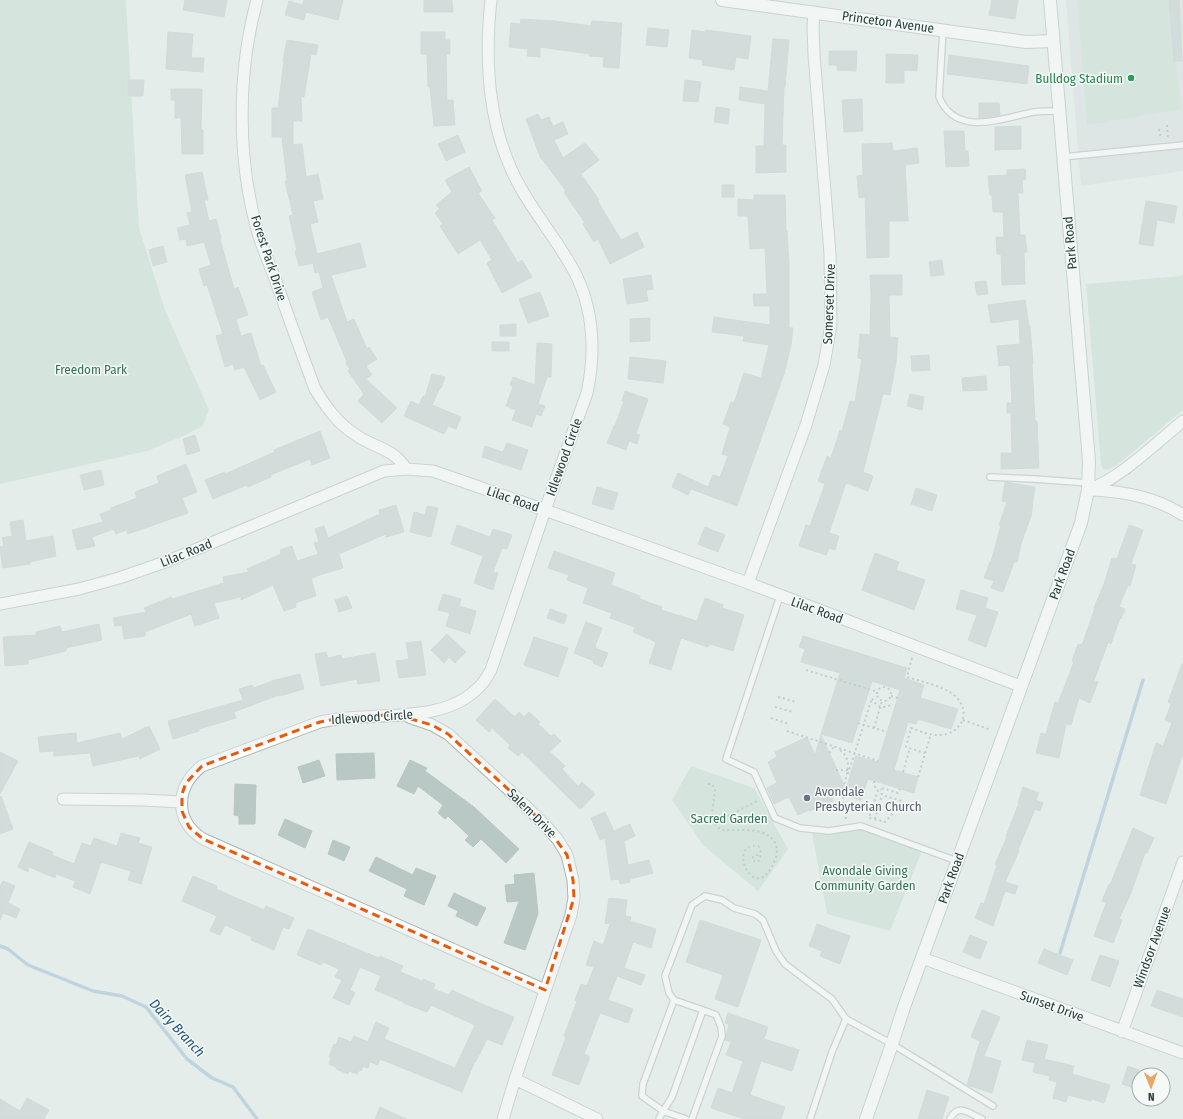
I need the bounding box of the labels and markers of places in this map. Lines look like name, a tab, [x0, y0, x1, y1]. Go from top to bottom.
place label: Bulldog Stadium	[1035, 71, 1123, 86]
marker: Bulldog Stadium	[1126, 73, 1136, 83]
place label: Avondale Presbyterian Church	[815, 784, 922, 814]
marker: Avondale Presbyterian Church	[802, 793, 812, 803]

